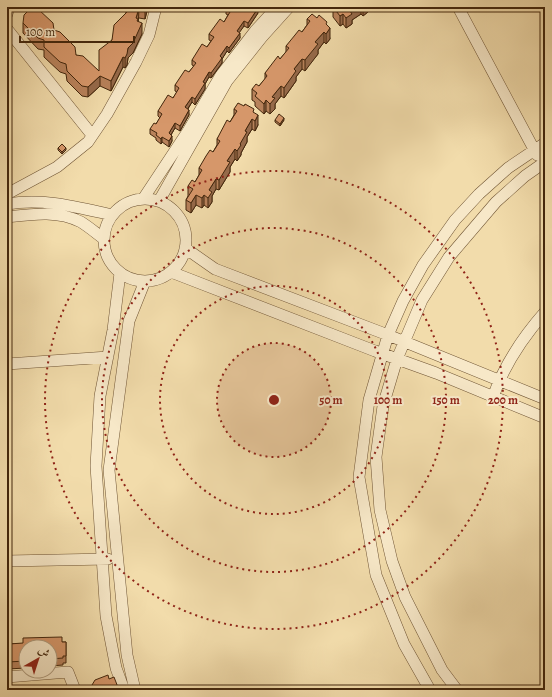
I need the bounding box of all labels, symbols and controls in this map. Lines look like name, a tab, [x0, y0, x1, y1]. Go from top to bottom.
scale bar	[20, 18, 134, 44]
text: 100 m	[26, 24, 55, 40]
text: 50 m	[319, 392, 343, 408]
text: 100 m	[374, 392, 402, 408]
text: 150 m	[432, 392, 460, 408]
text: 200 m	[488, 392, 518, 408]
centre of rings	[267, 393, 281, 407]
north arrow	[18, 639, 58, 679]
text: ش	[35, 642, 53, 661]

